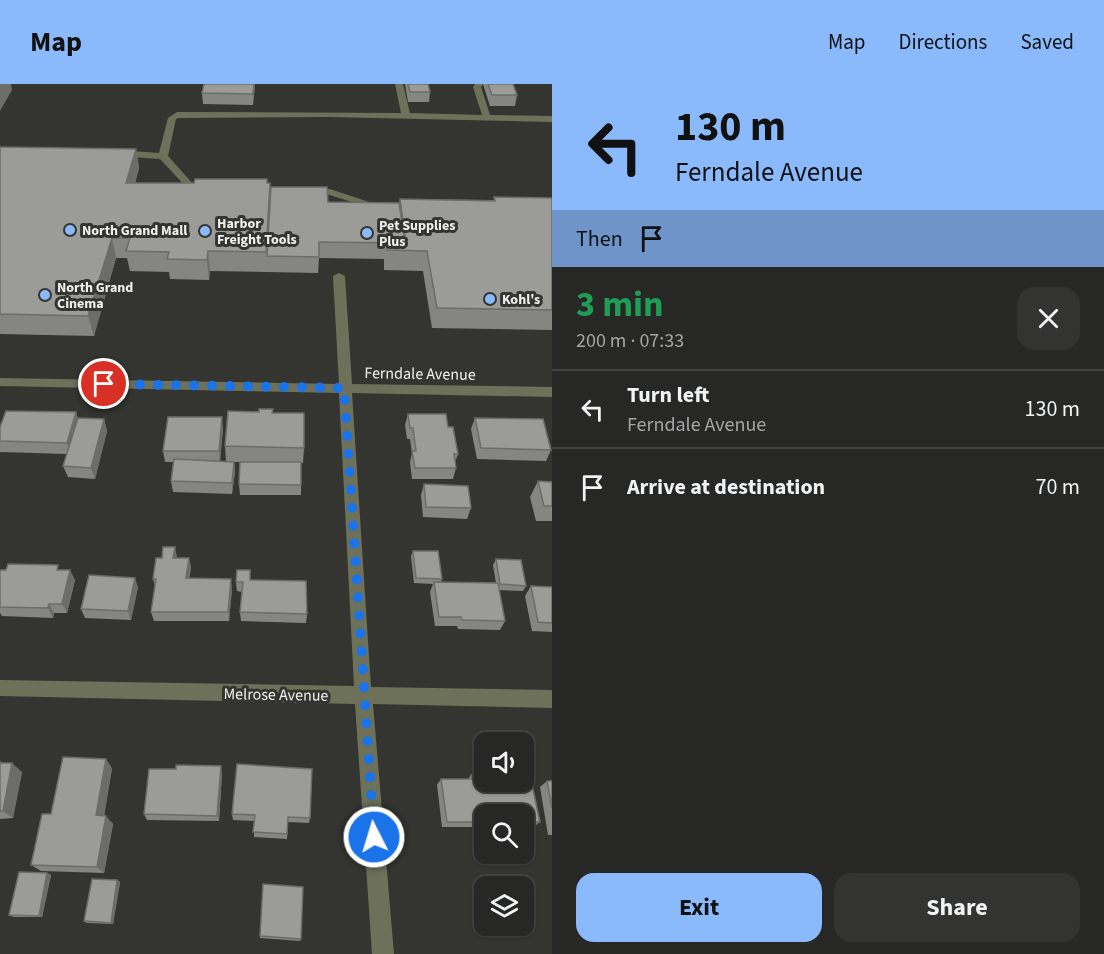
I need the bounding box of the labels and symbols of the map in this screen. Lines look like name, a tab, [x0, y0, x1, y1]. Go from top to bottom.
place label: Harbor Freight Tools	[217, 214, 297, 250]
place label: Pet Supplies Plus	[379, 216, 455, 252]
place label: North Grand Mall	[82, 221, 187, 241]
marker: North Grand Mall	[63, 223, 77, 237]
marker: Harbor Freight Tools	[198, 224, 212, 238]
marker: Pet Supplies Plus	[360, 226, 374, 240]
place label: North Grand Cinema	[57, 278, 133, 314]
marker: North Grand Cinema	[38, 288, 52, 302]
place label: Kohl's	[502, 290, 540, 310]
marker: Kohl's	[483, 292, 497, 306]
pin	[78, 358, 129, 409]
street label: Ferndale Avenue	[364, 362, 476, 386]
street label: Melrose Avenue	[223, 683, 329, 707]
position arrow	[342, 805, 406, 869]

